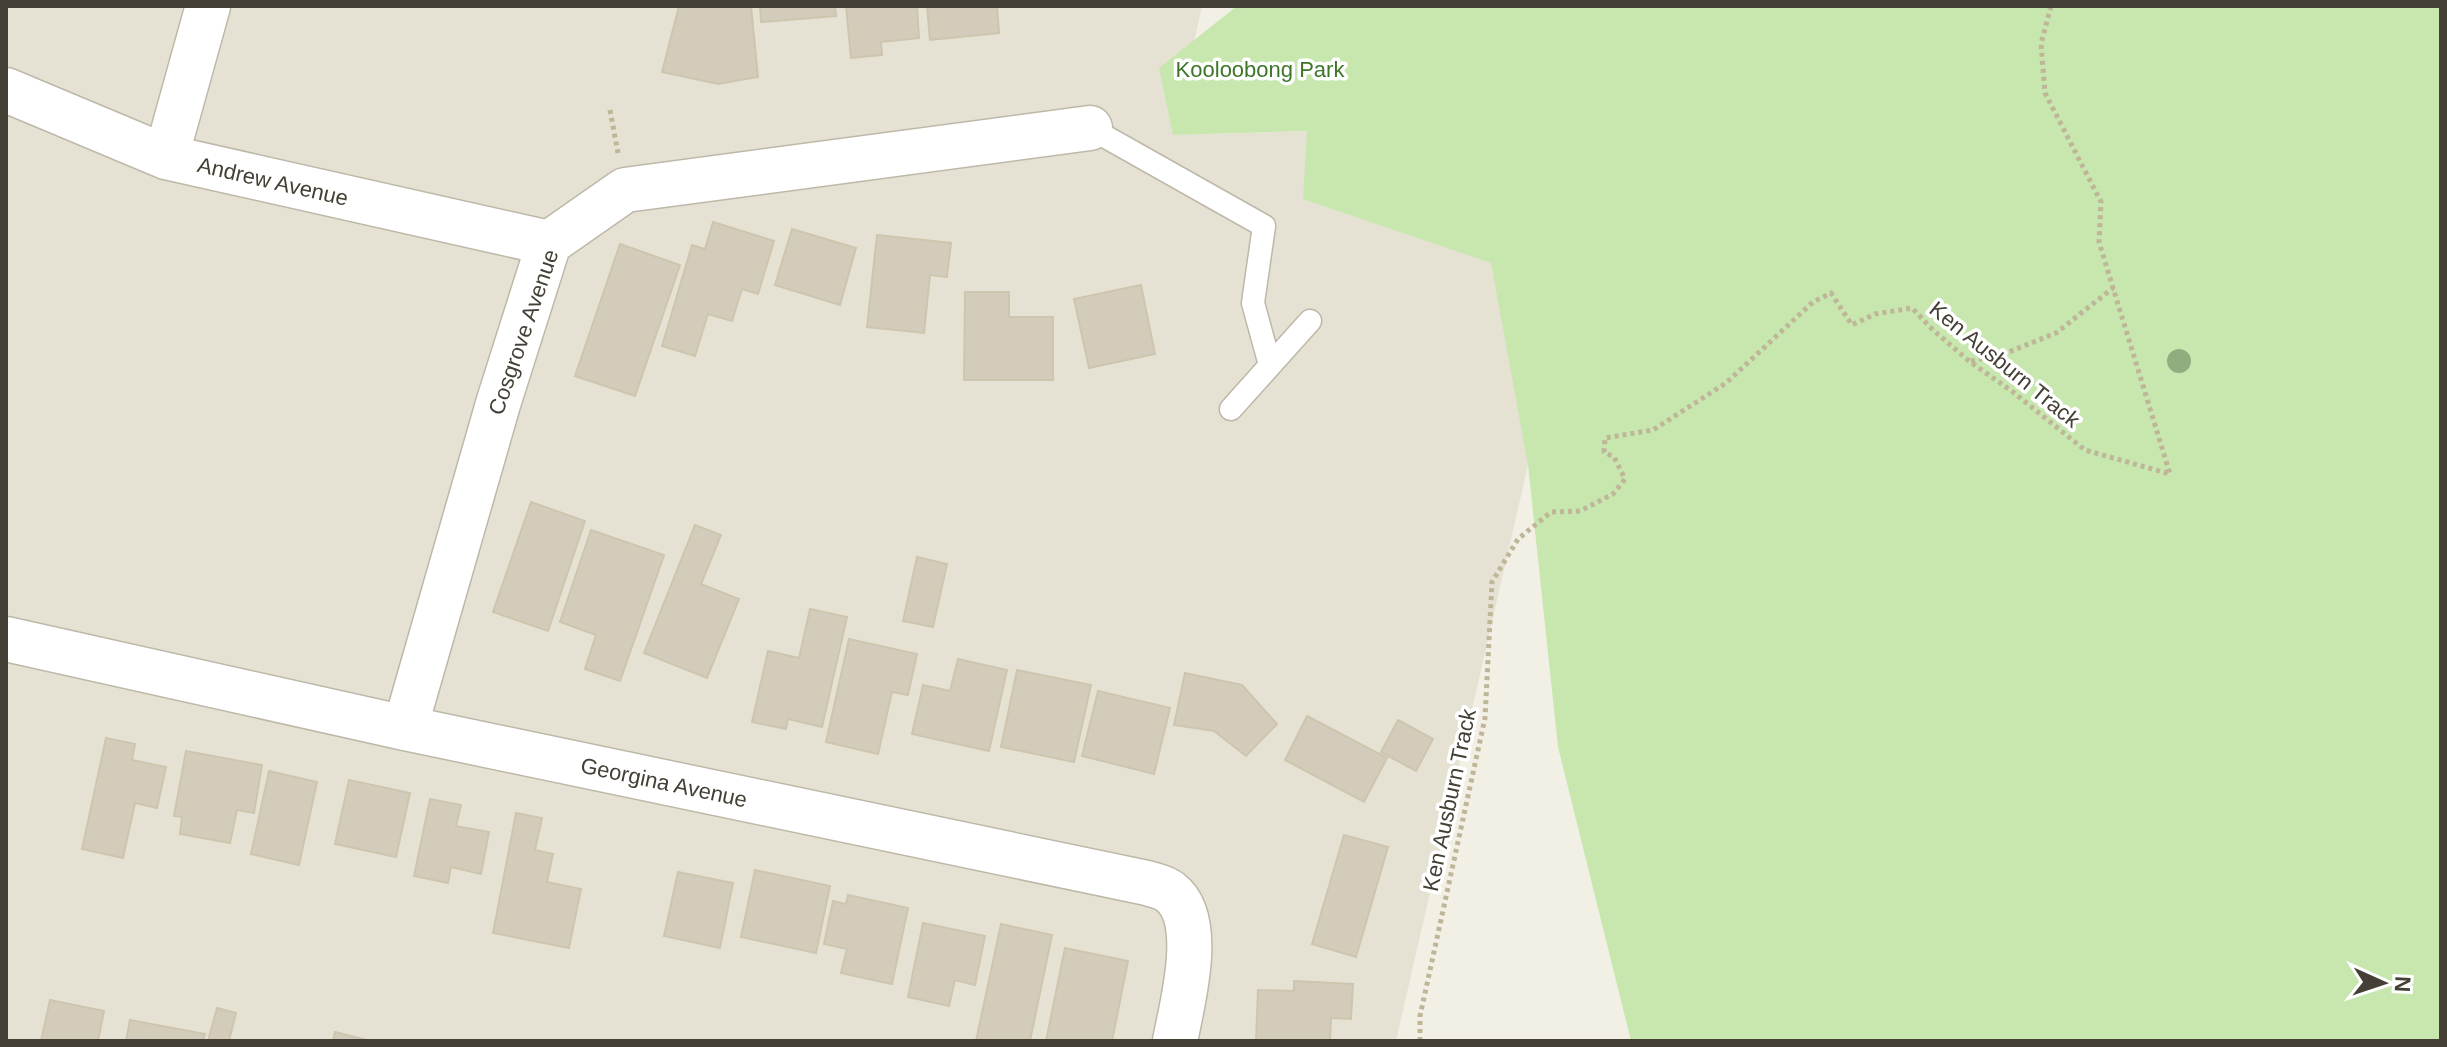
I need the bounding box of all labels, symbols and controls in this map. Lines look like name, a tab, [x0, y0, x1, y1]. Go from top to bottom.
park label: Kooloobong Park	[1176, 57, 1345, 82]
street label: Andrew Avenue	[195, 152, 351, 211]
street label: Cosgrove Avenue	[483, 246, 563, 418]
street label: Ken Ausburn Track	[1925, 296, 2086, 433]
street label: Ken Ausburn Track	[1418, 706, 1481, 894]
street label: Georgina Avenue	[578, 753, 749, 812]
north arrow	[2343, 943, 2423, 1023]
text: N	[2390, 975, 2415, 993]

